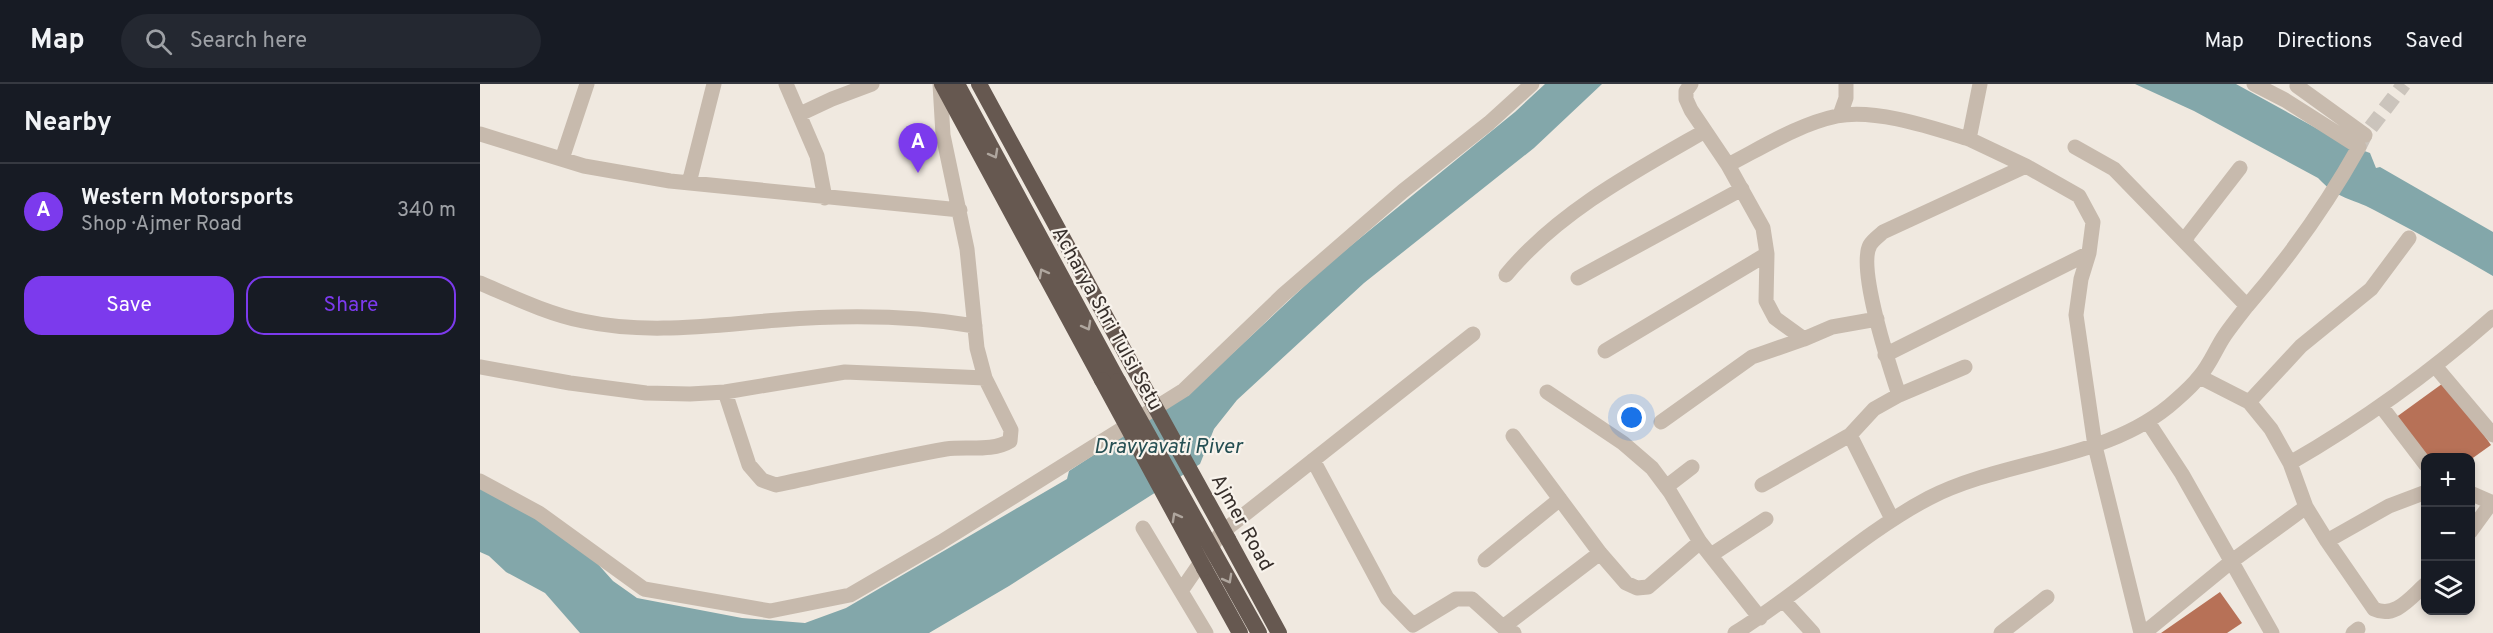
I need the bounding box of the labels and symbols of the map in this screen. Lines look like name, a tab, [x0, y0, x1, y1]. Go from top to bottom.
pin: A	[898, 124, 938, 173]
one-way arrow	[987, 148, 998, 159]
street label: Acharya Shri Tulsi Setu	[1045, 223, 1168, 415]
one-way arrow	[1039, 269, 1050, 280]
one-way arrow	[1080, 320, 1091, 330]
your location	[1617, 403, 1646, 432]
water label: Dravyavati River	[1094, 434, 1244, 461]
street label: Ajmer Road	[1204, 470, 1278, 576]
one-way arrow	[1172, 512, 1183, 523]
one-way arrow	[1221, 573, 1232, 584]

